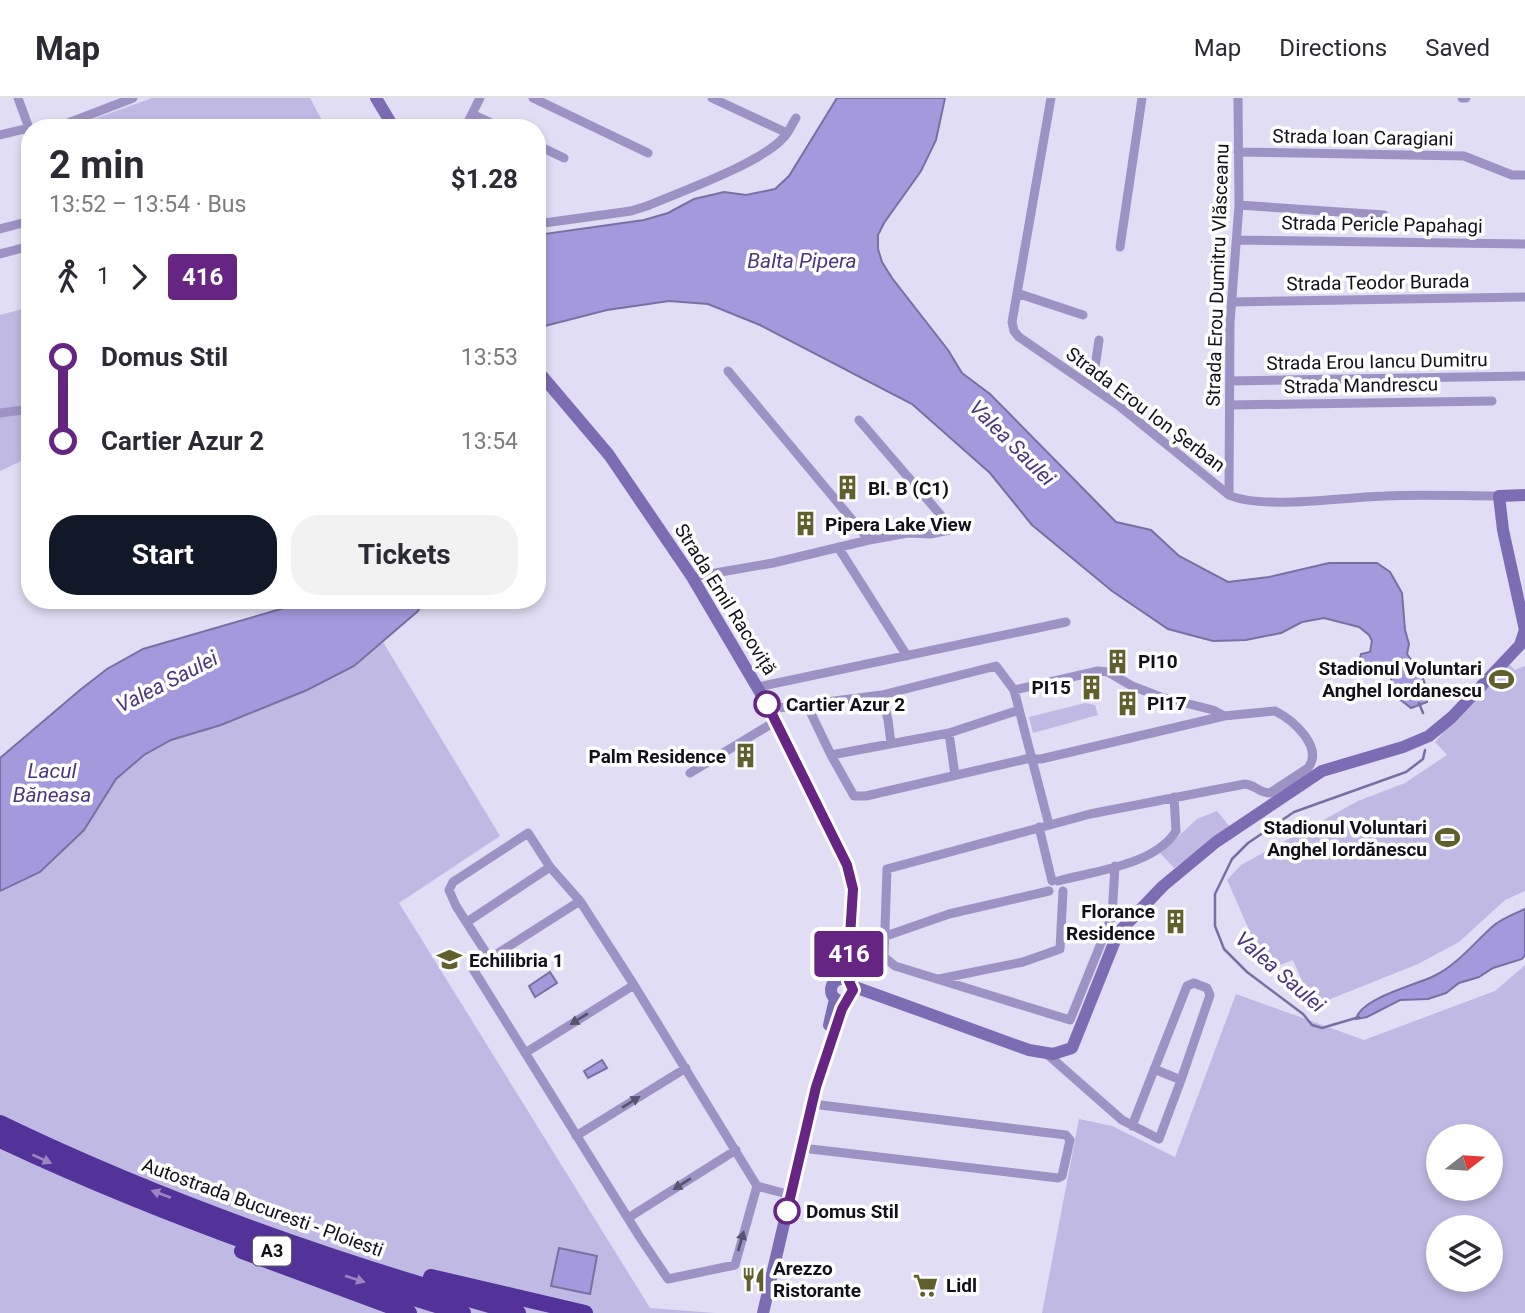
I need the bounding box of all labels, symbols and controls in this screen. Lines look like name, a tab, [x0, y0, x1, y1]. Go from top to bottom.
text: Map	[35, 29, 100, 68]
text: Map	[1194, 34, 1241, 62]
text: Directions	[1279, 34, 1387, 62]
text: Saved	[1425, 34, 1490, 62]
street label: Strada Ioan Caragiani	[1272, 124, 1454, 151]
text: 2 min	[49, 143, 145, 187]
street label: Strada Erou Dumitru Vlăsceanu	[1201, 143, 1234, 407]
text: $1.28	[451, 164, 518, 194]
text: 13:52 – 13:54 · Bus	[49, 191, 246, 218]
street label: Strada Pericle Papahagi	[1281, 211, 1483, 238]
water label: Balta Pipera	[747, 249, 857, 273]
icon: walk	[49, 258, 87, 296]
icon: forward	[120, 258, 158, 296]
text: 1	[97, 263, 110, 290]
text: 416	[182, 263, 223, 291]
street label: Strada Teodor Burada	[1286, 269, 1470, 296]
text: Domus Stil	[101, 342, 228, 372]
street label: Strada Erou Ion Șerban	[1062, 342, 1230, 477]
text: 13:53	[461, 344, 518, 371]
street label: Strada Erou Iancu Dumitru	[1266, 348, 1488, 375]
street label: Strada Mandrescu	[1284, 373, 1438, 398]
water label: Valea Saulei	[964, 395, 1060, 491]
text: Cartier Azur 2	[101, 426, 264, 456]
text: 13:54	[461, 428, 518, 455]
building icon: Bl. B (C1)	[834, 474, 862, 502]
place label: Bl. B (C1)	[868, 477, 949, 500]
building icon: Pipera Lake View	[791, 510, 819, 538]
place label: Pipera Lake View	[825, 513, 972, 536]
button: Start	[49, 515, 277, 595]
button: Tickets	[291, 515, 518, 595]
street label: Strada Emil Racoviță	[670, 519, 781, 679]
water label: Valea Saulei	[112, 646, 222, 718]
building icon: PI10	[1104, 647, 1132, 675]
place label: PI10	[1138, 650, 1178, 673]
place label: Stadionul Voluntari Anghel Iordanescu	[1319, 657, 1482, 702]
sports icon: Stadionul Voluntari Anghel Iordanescu	[1488, 665, 1516, 693]
building icon: PI15	[1077, 673, 1105, 701]
place label: PI15	[1031, 676, 1071, 699]
building icon: PI17	[1113, 689, 1141, 717]
marker: Cartier Azur 2	[754, 691, 780, 717]
place label: PI17	[1147, 692, 1187, 715]
place label: Cartier Azur 2	[786, 693, 905, 716]
building icon: Palm Residence	[732, 742, 760, 770]
place label: Palm Residence	[588, 745, 726, 768]
water label: Lacul Băneasa	[13, 759, 91, 807]
place label: Stadionul Voluntari Anghel Iordănescu	[1264, 816, 1427, 861]
sports icon: Stadionul Voluntari Anghel Iordănescu	[1433, 824, 1461, 852]
place label: Florance Residence	[1066, 900, 1155, 945]
building icon: Florance Residence	[1161, 908, 1189, 936]
water label: Valea Saulei	[1230, 927, 1330, 1017]
line badge: 416	[809, 931, 889, 977]
text: 416	[828, 940, 870, 968]
school or university icon: Echilibria 1	[435, 946, 463, 974]
place label: Echilibria 1	[469, 949, 564, 972]
one-way arrow	[570, 1012, 589, 1025]
one-way arrow	[622, 1096, 641, 1109]
north arrow	[1426, 1124, 1503, 1200]
map controls	[1426, 1124, 1503, 1292]
street label: Autostrada Bucuresti - Ploiesti	[139, 1153, 387, 1262]
one-way arrow	[32, 1154, 52, 1165]
one-way arrow	[672, 1177, 691, 1190]
one-way arrow	[151, 1188, 172, 1199]
marker: Domus Stil	[774, 1198, 800, 1224]
place label: Domus Stil	[806, 1200, 899, 1223]
button: layers	[1426, 1215, 1503, 1292]
one-way arrow	[737, 1230, 747, 1251]
road number: A3	[253, 1236, 291, 1266]
place label: Arezzo Ristorante	[773, 1257, 861, 1302]
restaurant icon: Arezzo Ristorante	[739, 1265, 767, 1293]
supermarket icon: Lidl	[912, 1271, 940, 1299]
place label: Lidl	[946, 1274, 977, 1297]
one-way arrow	[345, 1275, 366, 1285]

